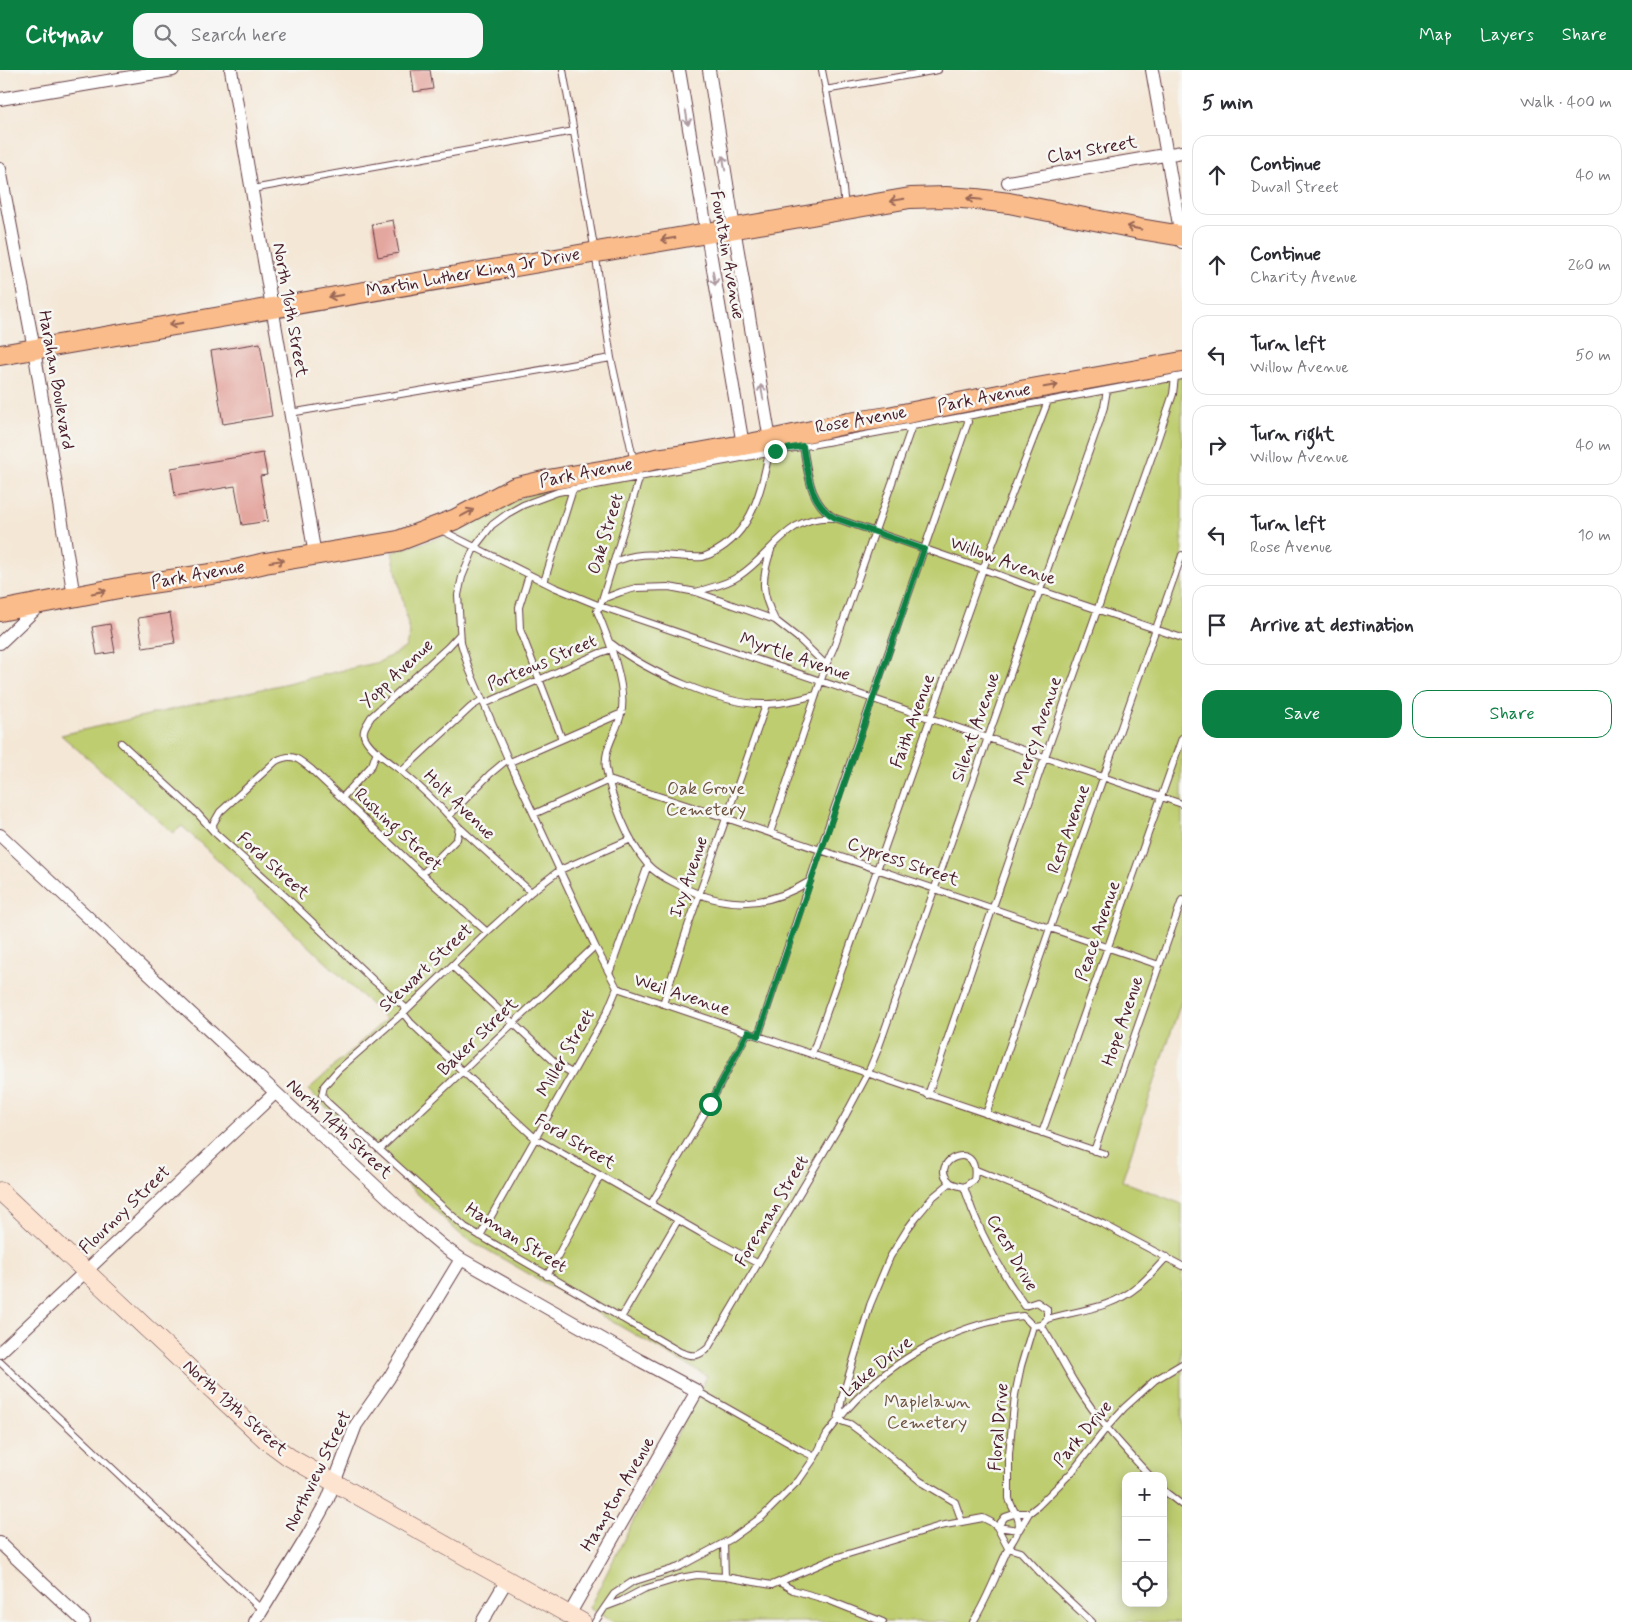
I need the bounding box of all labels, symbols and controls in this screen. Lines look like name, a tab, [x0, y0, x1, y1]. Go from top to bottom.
search box	[133, 13, 483, 58]
text: Citynav	[25, 20, 103, 51]
icon: search	[151, 21, 179, 49]
text: Search here	[191, 23, 287, 48]
text: Map	[1419, 23, 1452, 47]
text: Layers	[1480, 23, 1534, 47]
text: Share	[1562, 23, 1607, 47]
text: 5 min	[1202, 89, 1254, 117]
text: Walk · 400 m	[1520, 92, 1612, 113]
one-way arrow	[682, 110, 692, 126]
street label: Clay Street	[1045, 130, 1139, 170]
text: Continue	[1250, 152, 1321, 177]
one-way arrow	[718, 155, 728, 171]
icon: ahead	[1203, 161, 1231, 189]
text: 40 m	[1575, 165, 1611, 186]
text: Duvall Street	[1250, 177, 1338, 198]
street label: Fountain Avenue	[704, 189, 750, 321]
one-way arrow	[966, 194, 982, 204]
one-way arrow	[890, 196, 906, 206]
one-way arrow	[1126, 223, 1142, 232]
one-way arrow	[661, 235, 677, 245]
street label: North 16th Street	[266, 241, 314, 380]
street label: Martin Luther King Jr Drive	[364, 242, 582, 304]
text: Continue	[1250, 242, 1321, 267]
icon: ahead	[1203, 251, 1231, 279]
text: 260 m	[1568, 255, 1611, 276]
text: Charity Avenue	[1250, 267, 1357, 288]
one-way arrow	[709, 270, 719, 286]
one-way arrow	[328, 291, 344, 301]
street label: Harahan Boulevard	[32, 309, 80, 451]
one-way arrow	[168, 320, 184, 330]
text: Turn left	[1250, 332, 1326, 357]
icon: left	[1203, 341, 1231, 369]
text: 50 m	[1575, 345, 1611, 366]
text: Willow Avenue	[1250, 357, 1349, 378]
street label: Park Avenue	[935, 377, 1033, 419]
one-way arrow	[1042, 380, 1058, 390]
one-way arrow	[757, 384, 767, 400]
street label: Rose Avenue	[813, 400, 909, 440]
text: Turn right	[1250, 422, 1334, 447]
icon: right	[1203, 431, 1231, 459]
text: 40 m	[1575, 435, 1611, 456]
route end	[764, 440, 787, 463]
text: Willow Avenue	[1250, 447, 1349, 468]
street label: Park Avenue	[537, 452, 635, 494]
street label: Oak Street	[582, 490, 630, 577]
one-way arrow	[459, 508, 474, 517]
text: Turn left	[1250, 512, 1326, 537]
icon: left	[1203, 521, 1231, 549]
text: 10 m	[1578, 525, 1611, 546]
street label: Willow Avenue	[947, 531, 1059, 591]
text: Rose Avenue	[1250, 537, 1332, 558]
street label: Park Avenue	[149, 555, 247, 595]
one-way arrow	[268, 556, 284, 566]
one-way arrow	[91, 587, 107, 596]
icon: arrive	[1203, 611, 1231, 639]
text: Arrive at destination	[1250, 613, 1414, 638]
street label: Myrtle Avenue	[736, 627, 854, 687]
street label: Porteous Street	[483, 629, 601, 697]
street label: Yopp Avenue	[355, 634, 439, 714]
street label: Silent Avenue	[946, 669, 1006, 785]
street label: Faith Avenue	[885, 670, 941, 771]
street label: Mercy Avenue	[1008, 673, 1068, 789]
button: Save	[1202, 690, 1402, 738]
button: Share	[1412, 690, 1612, 738]
street label: Holt Avenue	[418, 765, 500, 845]
park label: Oak Grove Cemetery	[666, 777, 746, 822]
street label: Rest Avenue	[1042, 781, 1096, 877]
street label: Rushing Street	[347, 783, 447, 879]
street label: Ford Street	[231, 827, 315, 905]
street label: Cypress Street	[844, 832, 962, 892]
street label: Ivy Avenue	[664, 833, 714, 921]
street label: Peace Avenue	[1070, 877, 1126, 984]
street label: Stewart Street	[374, 918, 478, 1018]
street label: Weil Avenue	[631, 968, 733, 1022]
street label: Hope Avenue	[1096, 973, 1150, 1069]
street label: Baker Street	[432, 992, 524, 1082]
street label: Miller Street	[531, 1005, 601, 1101]
street label: North 14th Street	[281, 1073, 398, 1185]
route start	[699, 1093, 722, 1116]
street label: Ford Street	[530, 1109, 620, 1176]
street label: Foreman Street	[729, 1151, 815, 1271]
street label: Flournoy Street	[74, 1160, 176, 1260]
street label: Hannan Street	[461, 1197, 572, 1279]
street label: Crest Drive	[980, 1210, 1044, 1296]
street label: Lake Drive	[836, 1331, 918, 1403]
street label: North 13th Street	[177, 1354, 293, 1462]
street label: Floral Drive	[983, 1382, 1015, 1472]
park label: Maplelawn Cemetery	[884, 1390, 970, 1435]
street label: Park Drive	[1048, 1396, 1118, 1472]
street label: Northview Street	[278, 1407, 358, 1535]
street label: Hampton Avenue	[575, 1432, 661, 1556]
map controls	[1122, 1472, 1167, 1607]
button: +	[1122, 1472, 1167, 1517]
button: −	[1122, 1517, 1167, 1562]
button: locate	[1122, 1562, 1167, 1607]

